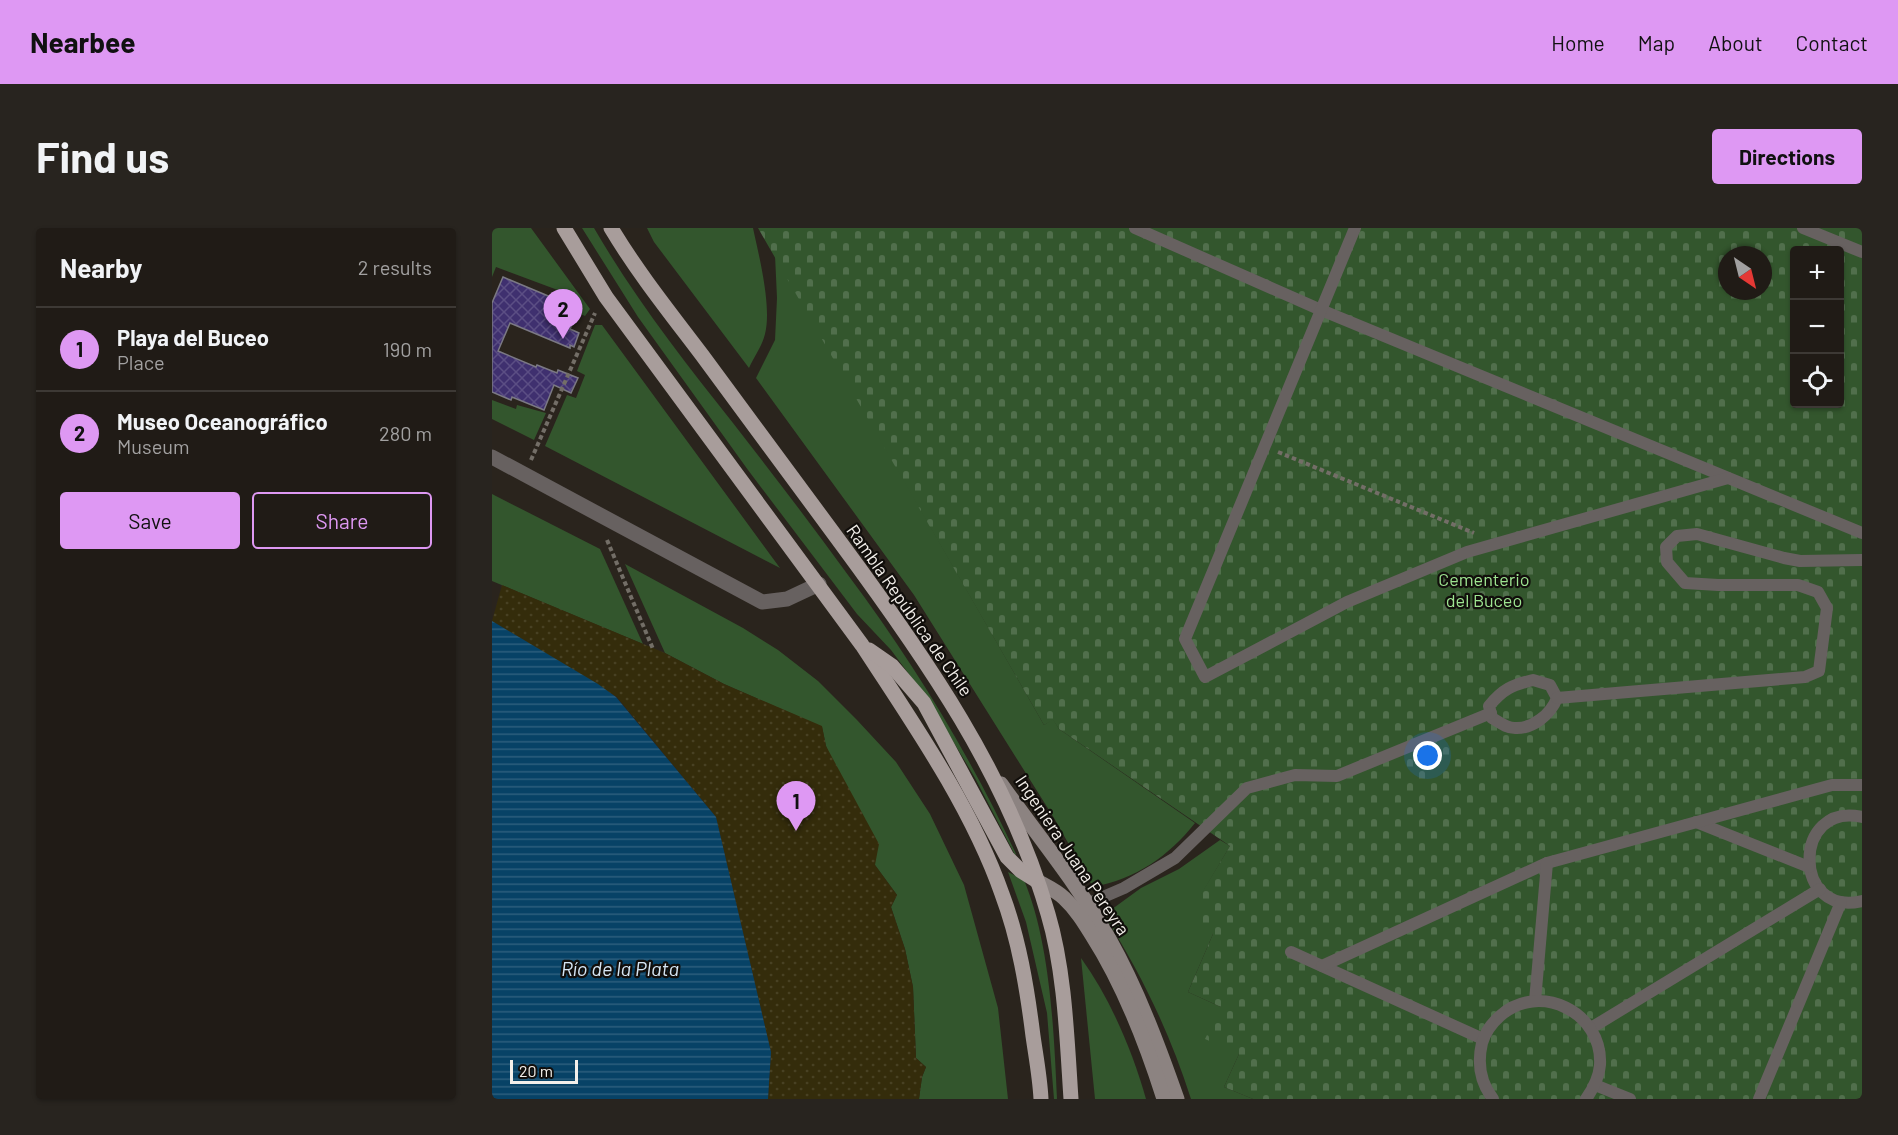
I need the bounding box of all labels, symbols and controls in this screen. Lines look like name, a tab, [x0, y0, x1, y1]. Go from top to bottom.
text: Nearbee	[30, 25, 136, 59]
text: Home	[1551, 30, 1605, 55]
text: Map	[1638, 30, 1675, 55]
text: About	[1708, 30, 1763, 55]
text: Contact	[1796, 30, 1868, 55]
button: Directions	[1712, 129, 1862, 184]
text: Find us	[36, 131, 169, 181]
north arrow	[1718, 246, 1772, 300]
map controls	[1790, 246, 1844, 408]
button: +	[1790, 246, 1844, 300]
text: Nearby	[60, 252, 142, 283]
text: 2 results	[358, 255, 432, 279]
pin: 2	[544, 290, 582, 339]
button: −	[1790, 300, 1844, 354]
text: Playa del Buceo	[117, 324, 269, 350]
text: 1	[76, 337, 83, 361]
text: 190 m	[383, 337, 432, 361]
text: Place	[117, 350, 165, 374]
button: locate	[1790, 354, 1844, 408]
text: Museo Oceanográfico	[117, 408, 328, 434]
text: 2	[74, 421, 85, 445]
text: 280 m	[379, 421, 432, 445]
text: Museum	[117, 434, 190, 458]
button: Save	[60, 492, 240, 549]
button: Share	[252, 492, 432, 549]
street label: Rambla República de Chile	[842, 520, 978, 700]
park label: Cementerio del Buceo	[1438, 568, 1530, 611]
your location	[1413, 741, 1442, 770]
street label: Ingeniera Juana Pereyra	[1011, 771, 1135, 939]
pin: 1	[776, 782, 816, 831]
water label: Río de la Plata	[561, 956, 679, 980]
scale bar	[510, 1057, 578, 1084]
text: 20 m	[519, 1061, 553, 1080]

